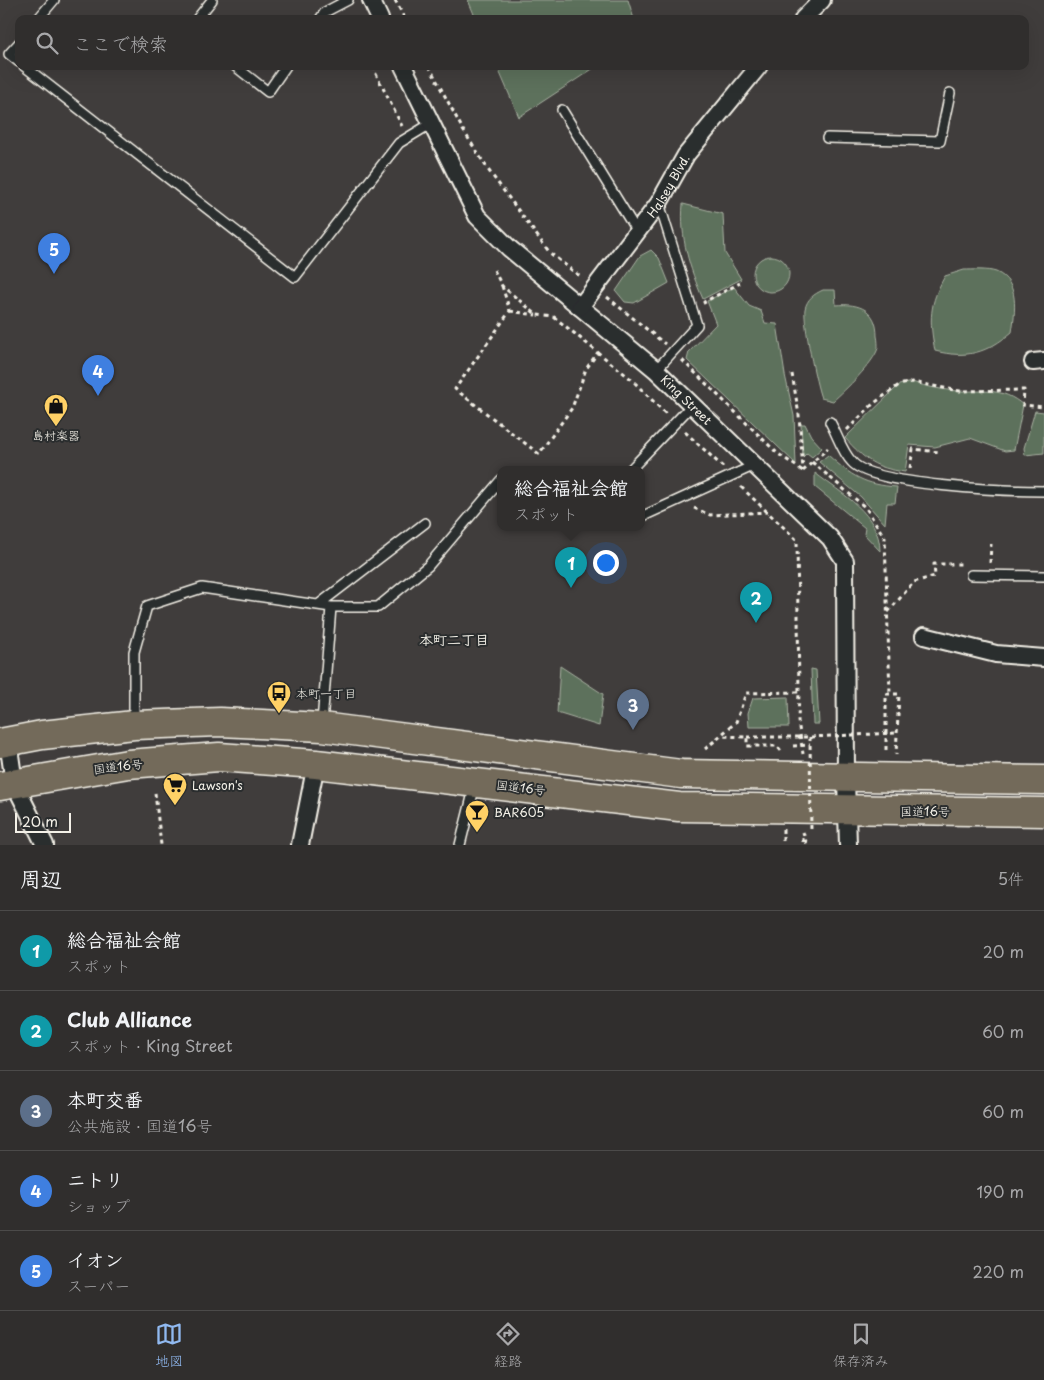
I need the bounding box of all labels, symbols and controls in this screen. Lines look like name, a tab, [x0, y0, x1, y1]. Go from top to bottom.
search box	[15, 15, 1029, 70]
icon: search	[33, 29, 61, 57]
text: ここで検索	[73, 29, 168, 57]
street label: Halsey Blvd.	[642, 151, 694, 221]
pin: 5	[38, 233, 70, 274]
pin: 4	[82, 355, 114, 396]
street label: King Street	[657, 370, 716, 429]
shop icon: 島村楽器	[43, 393, 69, 427]
place label: 島村楽器	[32, 426, 80, 444]
popup	[497, 466, 645, 531]
text: 総合福祉会館	[514, 473, 628, 501]
text: スポット	[514, 501, 578, 525]
pin: 1	[555, 547, 587, 588]
your location	[593, 550, 619, 576]
pin: 2	[740, 582, 772, 623]
district label: 本町二丁目	[419, 629, 489, 650]
bus stop icon: 本町一丁目	[266, 680, 292, 714]
place label: 本町一丁目	[296, 684, 356, 702]
pin: 3	[617, 689, 649, 730]
street label: 国道16号	[92, 754, 144, 778]
supermarket icon: Lawson's	[162, 772, 188, 806]
street label: 国道16号	[495, 775, 547, 799]
place label: Lawson's	[192, 776, 243, 794]
bar icon: BAR605	[464, 799, 490, 833]
street label: 国道16号	[900, 802, 950, 820]
place label: BAR605	[494, 803, 544, 821]
scale bar	[15, 810, 71, 833]
text: 20 m	[22, 811, 58, 832]
text: 周辺	[20, 862, 62, 894]
text: 5件	[998, 866, 1024, 890]
text: 総合福祉会館	[67, 925, 181, 953]
text: 1	[32, 939, 40, 963]
text: 20 m	[983, 939, 1024, 963]
text: スポット	[67, 953, 131, 977]
text: Club Alliance	[67, 1005, 192, 1033]
text: 2	[30, 1019, 42, 1043]
text: 60 m	[982, 1019, 1024, 1043]
text: スポット · King Street	[67, 1033, 233, 1057]
text: 本町交番	[67, 1085, 143, 1113]
text: 3	[31, 1099, 41, 1123]
text: 60 m	[982, 1099, 1024, 1123]
text: 公共施設 · 国道16号	[67, 1113, 212, 1137]
text: ニトリ	[67, 1165, 124, 1193]
text: 4	[31, 1179, 41, 1203]
text: 190 m	[976, 1179, 1024, 1203]
text: ショップ	[67, 1193, 130, 1217]
text: イオン	[67, 1245, 124, 1273]
text: 5	[31, 1259, 41, 1283]
text: 220 m	[973, 1259, 1024, 1283]
text: スーパー	[67, 1273, 130, 1297]
tab: 地図	[155, 1320, 183, 1371]
tab: 経路	[494, 1320, 522, 1371]
tab: 保存済み	[833, 1320, 889, 1371]

